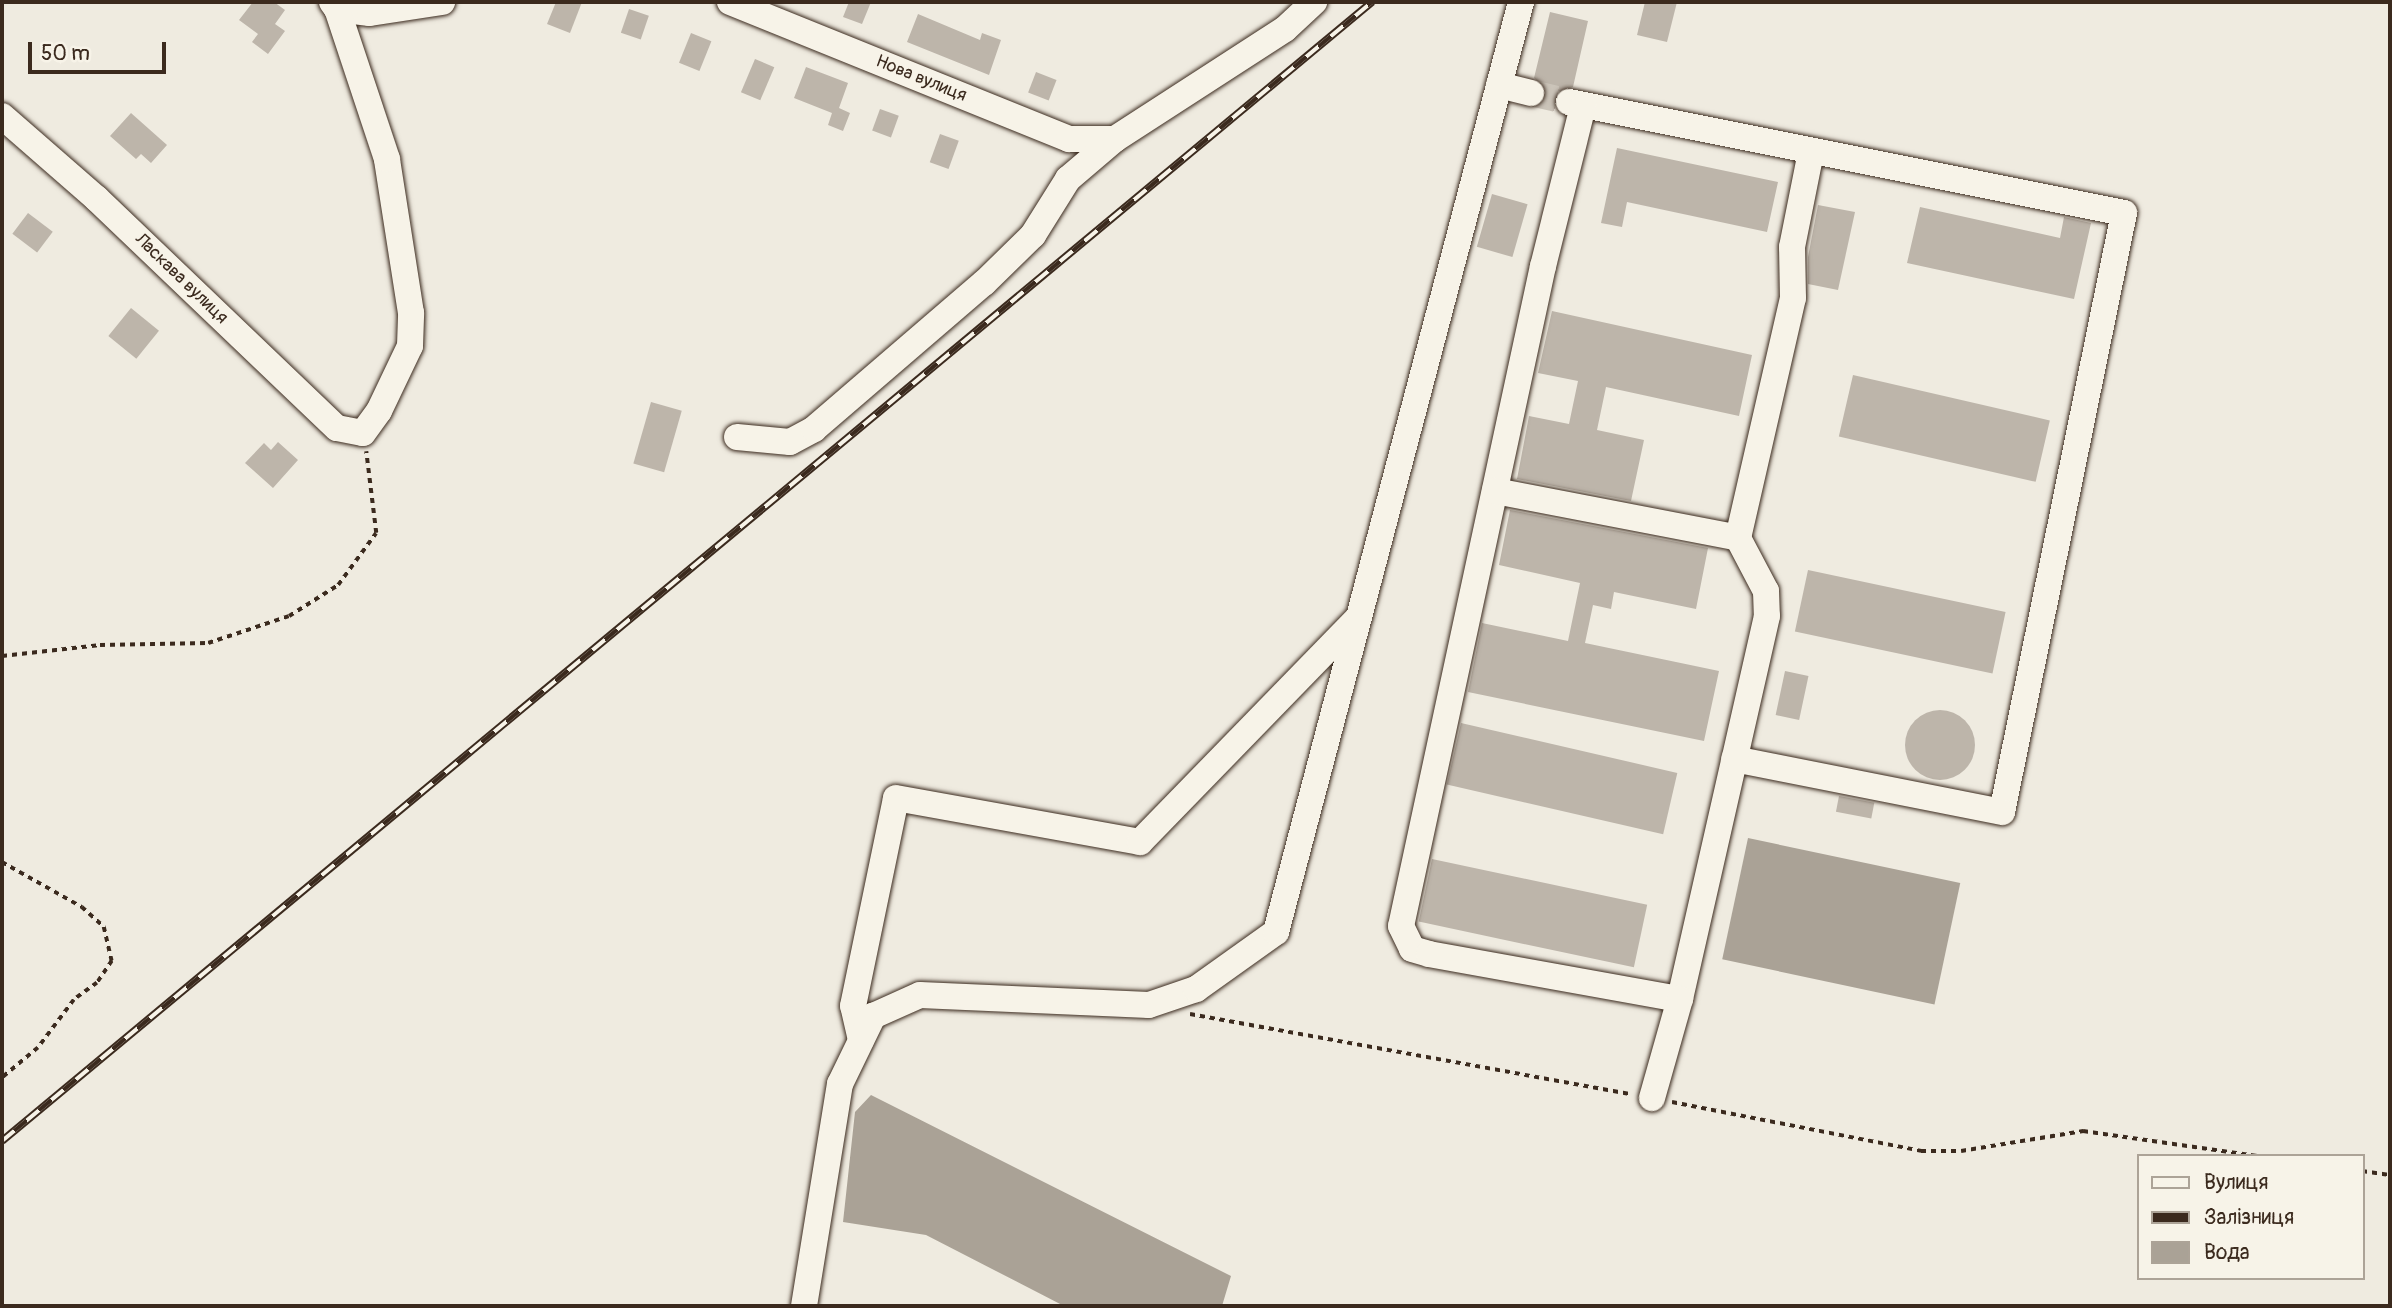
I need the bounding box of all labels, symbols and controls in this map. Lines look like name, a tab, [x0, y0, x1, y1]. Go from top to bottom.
scale bar	[32, 28, 170, 72]
text: 50 m	[41, 40, 90, 67]
street label: Нова вулиця	[872, 51, 970, 107]
street label: Ласкава вулиця	[130, 229, 232, 329]
legend	[2136, 1154, 2364, 1280]
text: Вулиця	[2204, 1169, 2268, 1196]
text: Залізниця	[2204, 1204, 2294, 1231]
text: Вода	[2204, 1239, 2250, 1266]

